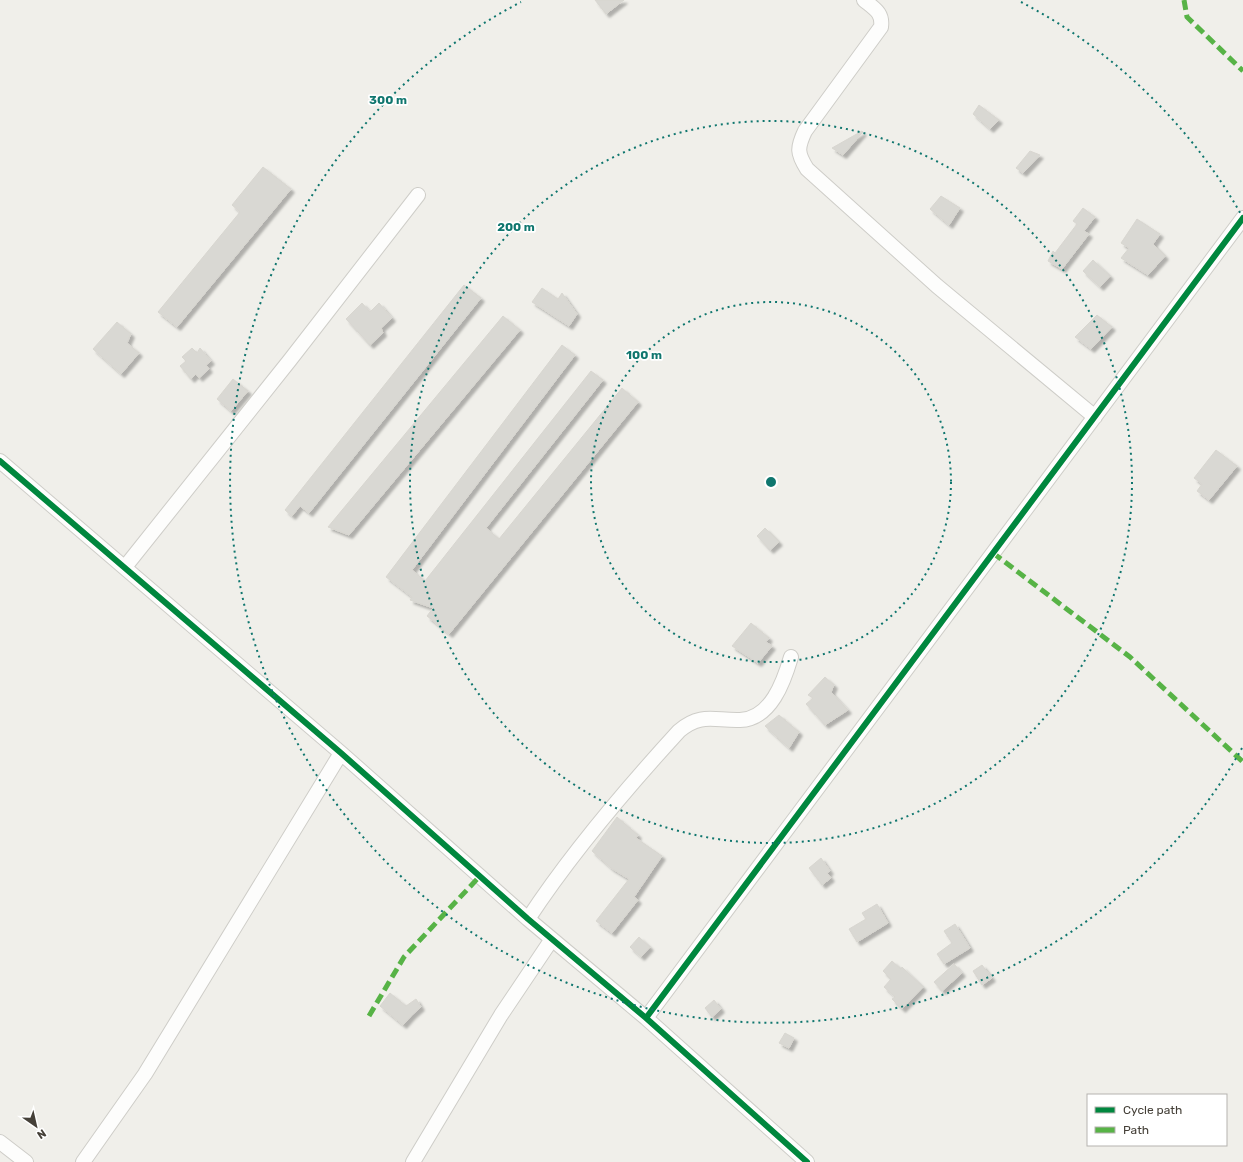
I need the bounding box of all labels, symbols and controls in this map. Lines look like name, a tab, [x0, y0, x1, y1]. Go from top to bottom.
text: 300 m	[369, 93, 407, 107]
text: 200 m	[497, 220, 535, 234]
text: 100 m	[626, 348, 662, 362]
centre of rings	[764, 475, 778, 489]
legend	[1087, 1094, 1227, 1146]
text: Cycle path	[1123, 1103, 1182, 1117]
north arrow	[16, 1106, 56, 1146]
text: Path	[1123, 1123, 1149, 1137]
text: N	[34, 1126, 48, 1142]

